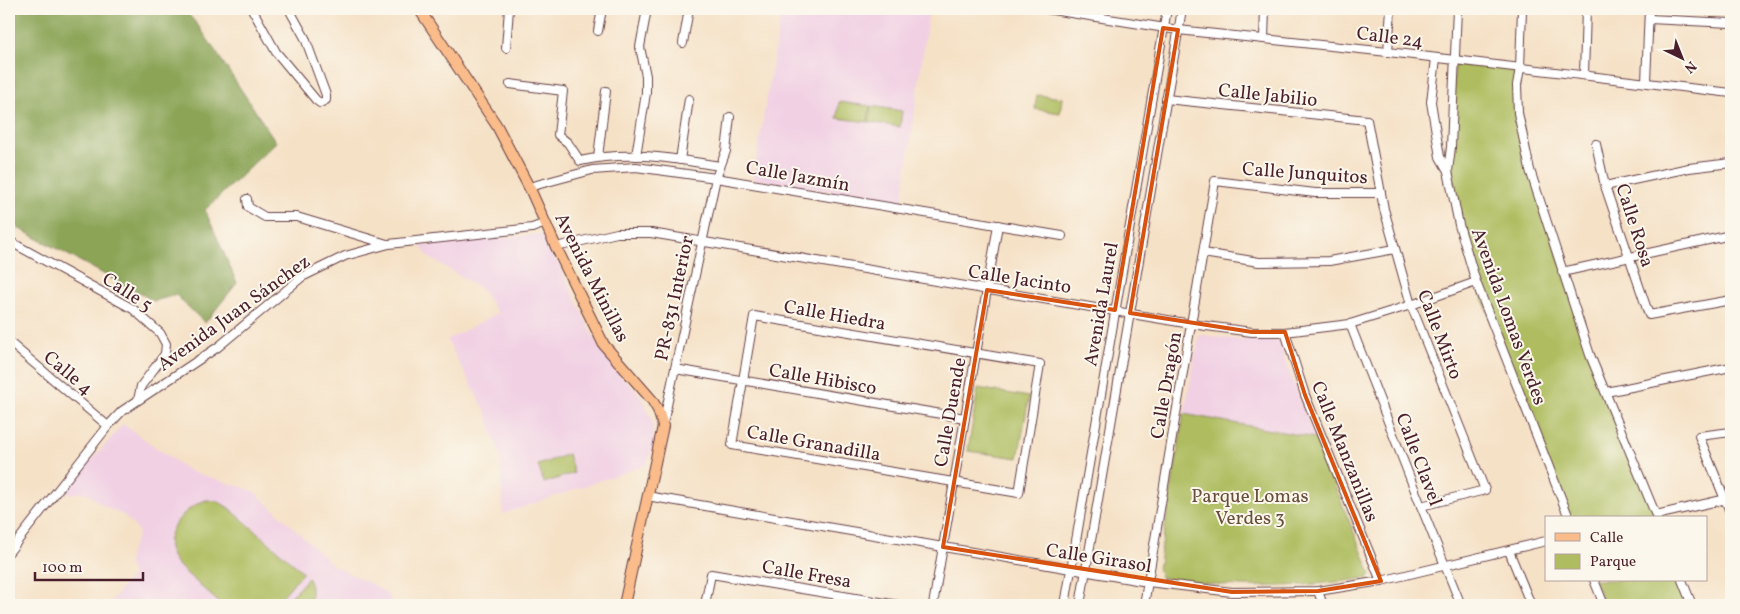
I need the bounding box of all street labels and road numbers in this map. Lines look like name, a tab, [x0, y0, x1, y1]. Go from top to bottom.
street label: Calle 24	[1355, 21, 1425, 55]
street label: Calle Jabilio	[1217, 78, 1319, 114]
street label: Calle Jazmín	[744, 155, 852, 199]
street label: Calle Junquitos	[1241, 157, 1369, 191]
street label: Calle Rosa	[1608, 181, 1660, 271]
street label: Avenida Minillas	[548, 209, 635, 347]
street label: Avenida Lomas Verdes	[1464, 225, 1552, 409]
street label: PR-831 Interior	[649, 234, 701, 363]
street label: Avenida Laurel	[1078, 240, 1126, 368]
street label: Avenida Juan Sánchez	[153, 249, 316, 378]
street label: Calle Jacinto	[966, 259, 1073, 301]
street label: Calle 5	[97, 267, 157, 319]
street label: Calle Mirto	[1410, 286, 1468, 383]
street label: Calle Hiedra	[782, 294, 888, 338]
street label: Calle Dragón	[1145, 330, 1189, 441]
street label: Calle 4	[37, 345, 98, 402]
street label: Calle Duende	[929, 356, 973, 469]
street label: Calle Hibisco	[767, 358, 879, 402]
street label: Calle Manzanillas	[1304, 378, 1384, 526]
street label: Calle Clavel	[1389, 410, 1448, 510]
street label: Calle Granadilla	[745, 419, 883, 469]
street label: Calle Girasol	[1044, 538, 1154, 580]
street label: Calle Fresa	[760, 554, 854, 596]

